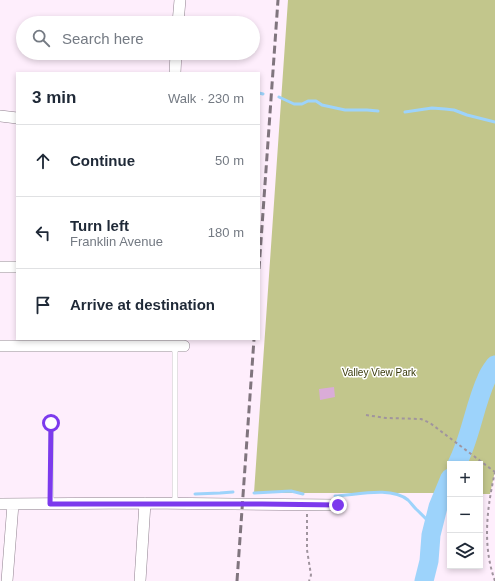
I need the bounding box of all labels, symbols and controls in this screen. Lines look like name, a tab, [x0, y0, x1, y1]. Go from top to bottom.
search box	[16, 16, 260, 60]
icon: search	[30, 27, 52, 49]
text: Search here	[62, 30, 144, 47]
text: 3 min	[32, 88, 76, 107]
text: Walk · 230 m	[168, 91, 244, 106]
icon: ahead	[32, 150, 54, 172]
text: Continue	[70, 152, 135, 169]
text: 50 m	[215, 153, 244, 168]
text: Turn left	[70, 217, 129, 234]
icon: left	[32, 222, 54, 244]
text: 180 m	[208, 225, 244, 240]
text: Franklin Avenue	[70, 234, 163, 249]
icon: arrive	[32, 294, 54, 316]
text: Arrive at destination	[70, 296, 215, 313]
park label: Valley View Park	[342, 367, 417, 378]
route start	[42, 414, 60, 432]
map controls	[447, 461, 483, 569]
button: +	[447, 461, 483, 497]
route end	[329, 496, 347, 514]
button: −	[447, 497, 483, 533]
button: layers	[447, 533, 483, 569]

